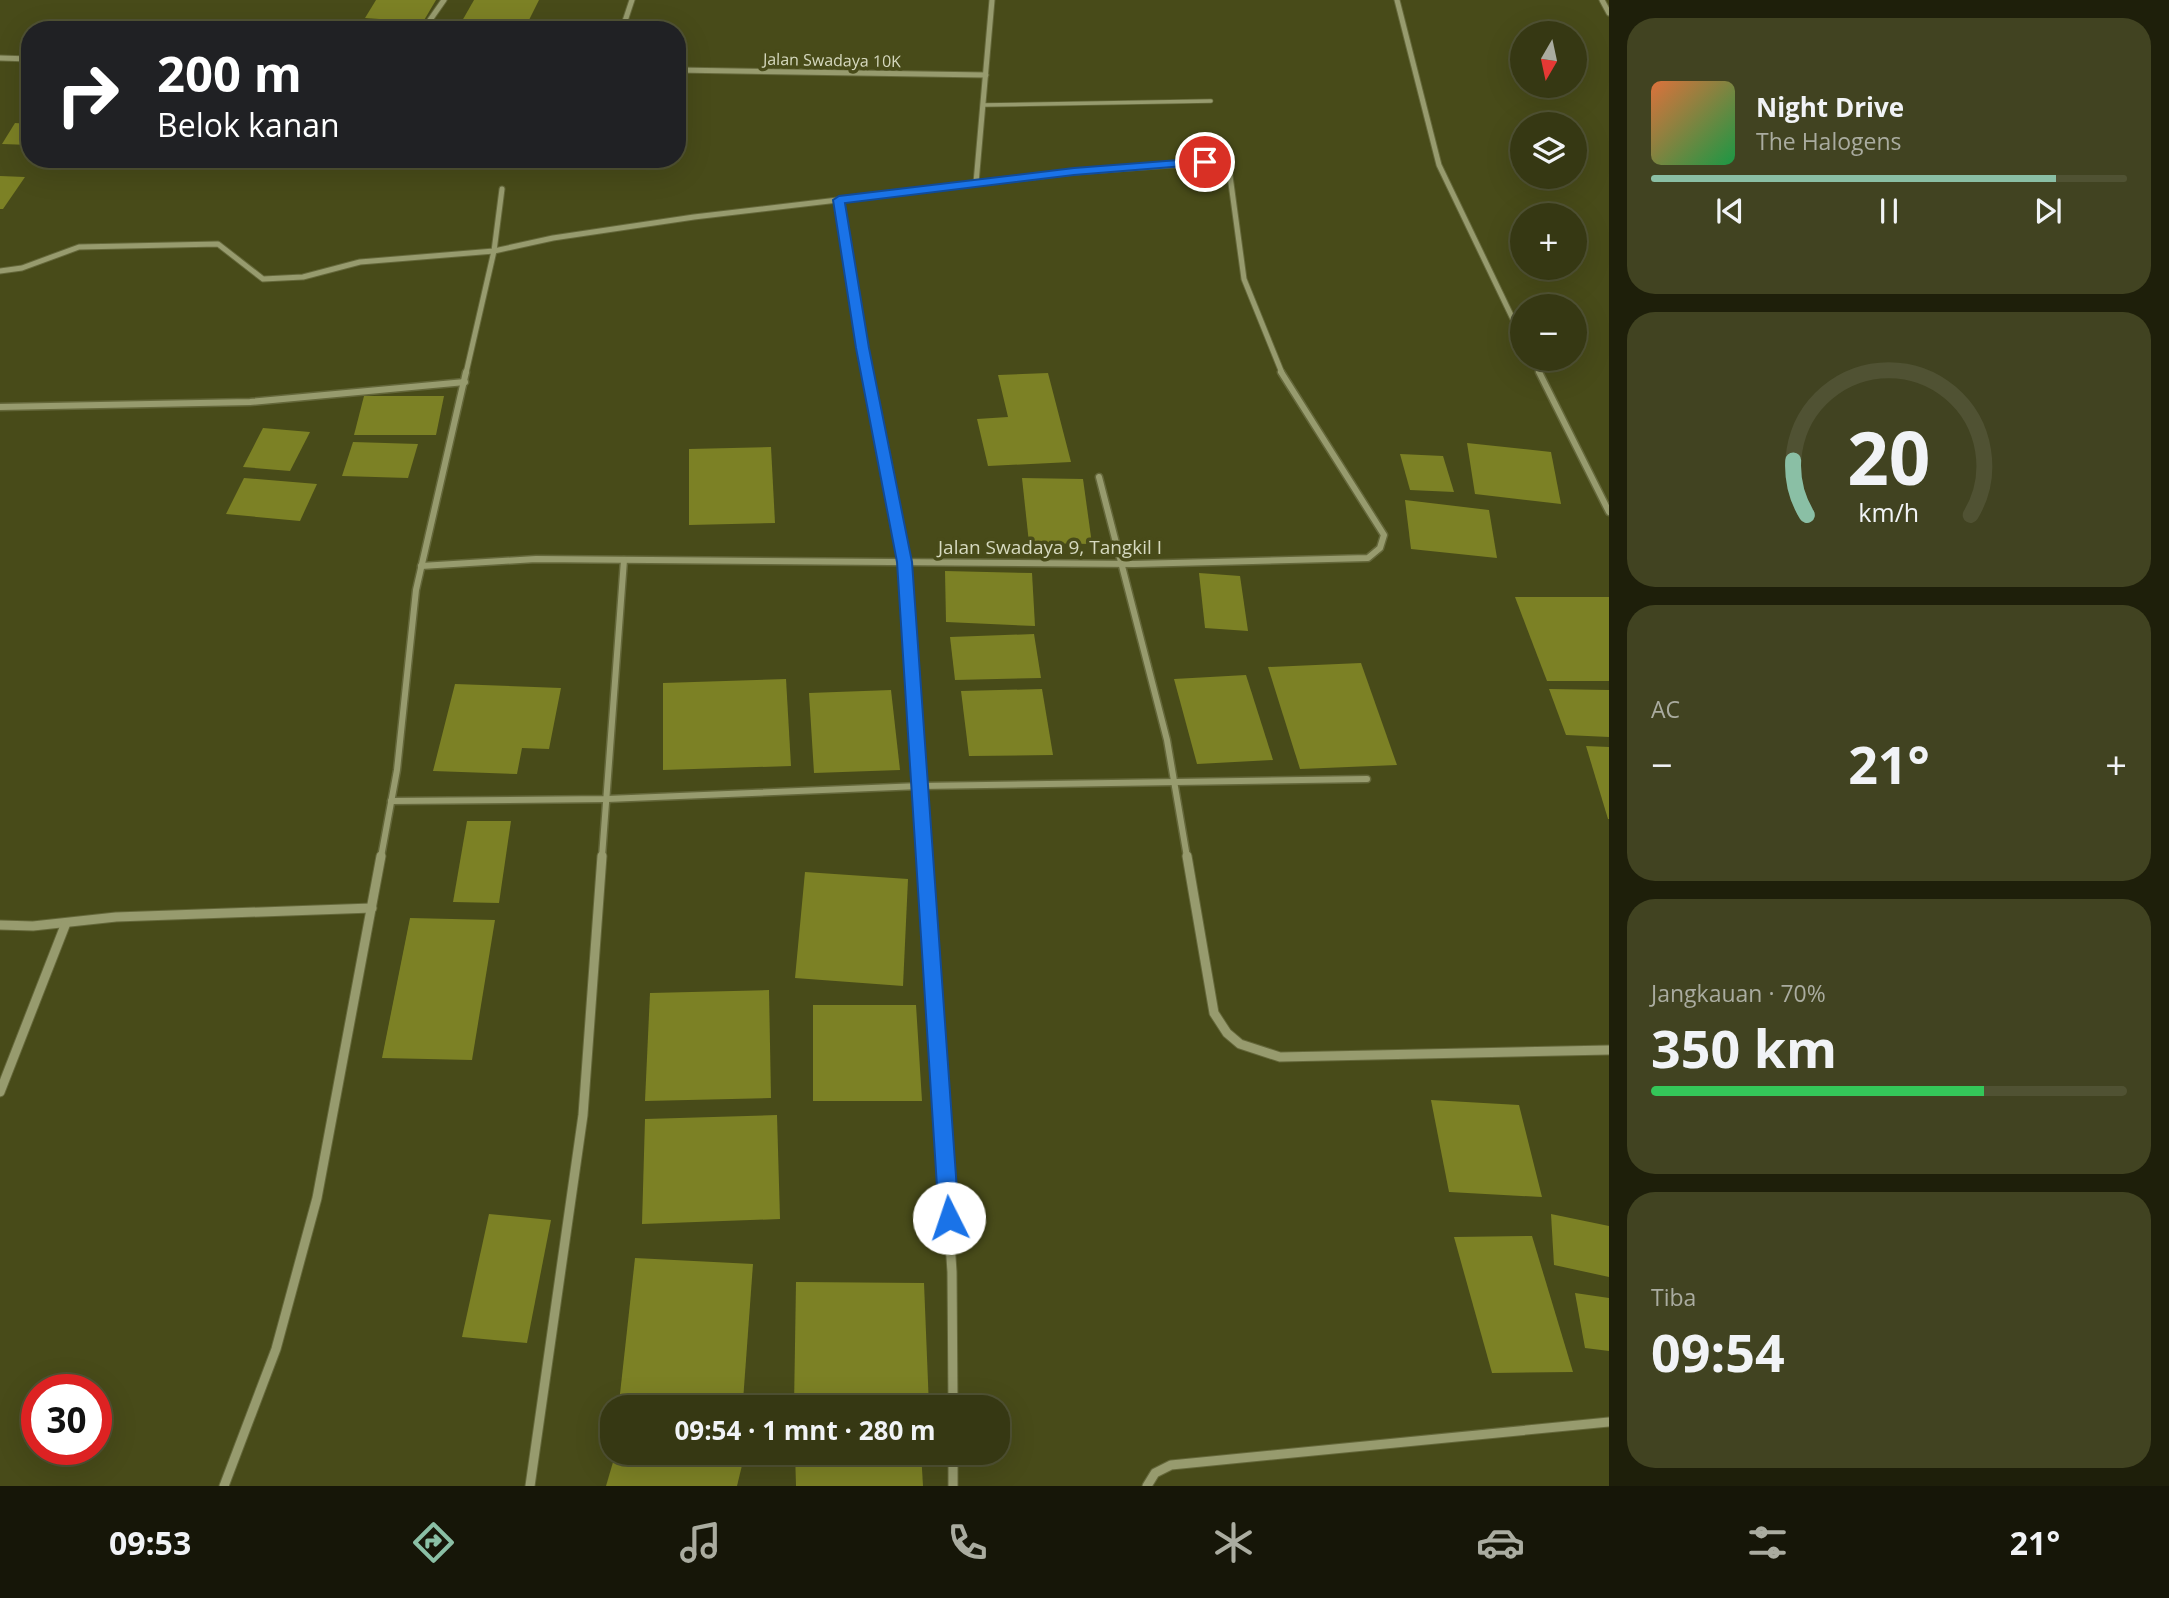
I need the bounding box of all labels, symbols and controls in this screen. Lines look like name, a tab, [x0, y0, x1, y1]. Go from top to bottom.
north arrow	[1510, 21, 1587, 98]
map controls	[1510, 21, 1587, 371]
text: 200 m	[157, 40, 302, 106]
street label: Jalan Swadaya 10K	[761, 48, 901, 72]
icon: right	[42, 49, 133, 140]
text: Night Drive	[1756, 89, 1904, 125]
text: Belok kanan	[157, 103, 340, 146]
button: layers	[1510, 112, 1587, 189]
text: The Halogens	[1756, 125, 1902, 157]
pin	[1175, 132, 1235, 192]
icon: arrive	[1186, 143, 1224, 181]
icon: previous	[1711, 192, 1749, 230]
icon: pause	[1870, 192, 1908, 230]
icon: next	[2029, 192, 2067, 230]
button: +	[1510, 203, 1587, 280]
button: −	[1510, 294, 1587, 371]
text: 20	[1847, 408, 1931, 507]
text: km/h	[1859, 495, 1919, 529]
street label: Jalan Swadaya 9, Tangkil I	[936, 534, 1162, 560]
text: AC	[1651, 693, 1680, 725]
text: 21°	[1848, 728, 1930, 799]
text: −	[1651, 738, 1673, 790]
text: +	[2105, 738, 2127, 790]
text: Jangkauan · 70%	[1651, 977, 1826, 1009]
text: 350 km	[1651, 1012, 1837, 1083]
position arrow	[912, 1181, 986, 1255]
text: Tiba	[1651, 1281, 1696, 1313]
text: 09:54	[1651, 1316, 1785, 1387]
speed limit sign: 30	[21, 1374, 112, 1465]
text: 09:54 · 1 mnt · 280 m	[674, 1412, 936, 1448]
icon: directions	[409, 1518, 458, 1567]
icon: music	[676, 1518, 725, 1567]
icon: phone	[943, 1518, 992, 1567]
icon: climate	[1209, 1518, 1258, 1567]
icon: car	[1476, 1518, 1525, 1567]
icon: filters	[1743, 1518, 1792, 1567]
text: 09:53	[109, 1521, 191, 1564]
text: 21°	[2010, 1521, 2060, 1564]

